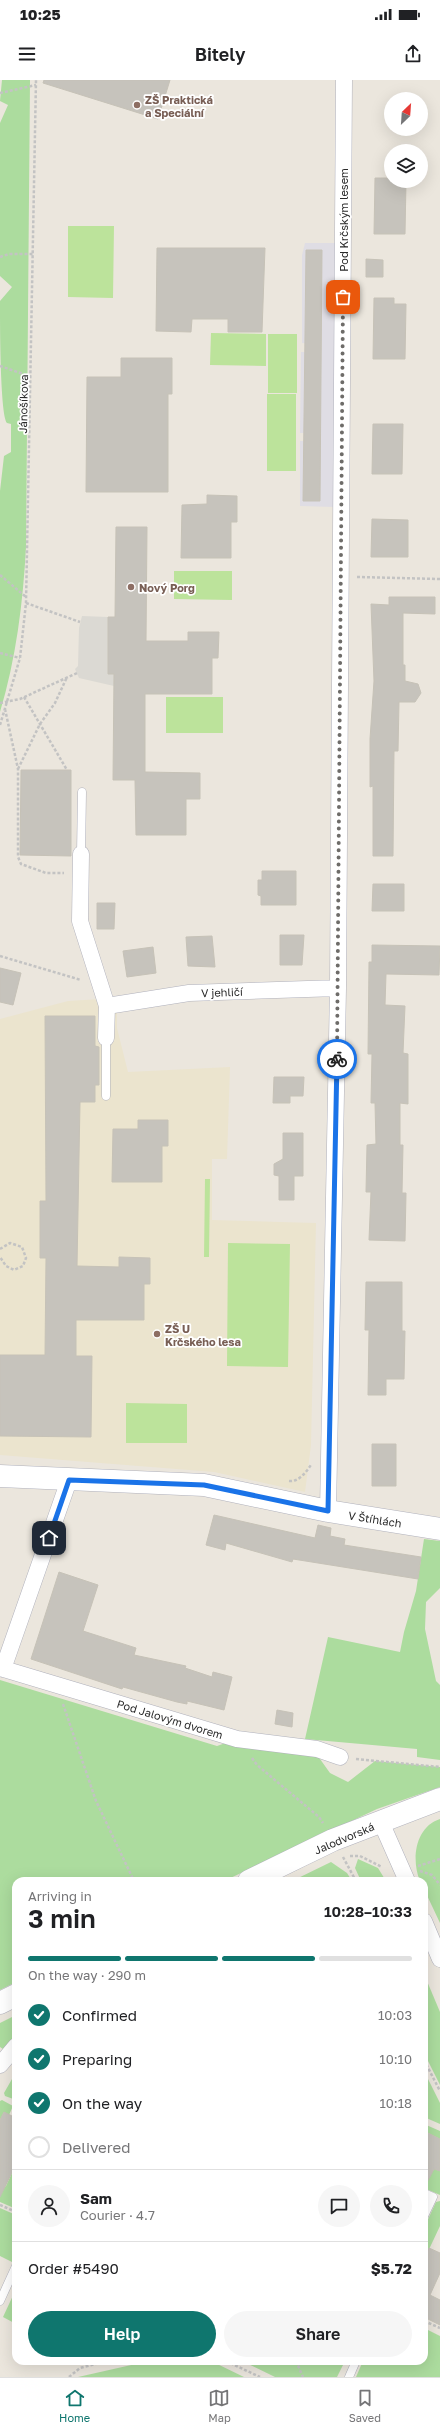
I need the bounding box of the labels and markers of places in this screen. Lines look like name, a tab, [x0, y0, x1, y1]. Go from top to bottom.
place label: ZŠ Praktická a Speciální	[145, 93, 213, 119]
marker: ZŠ Praktická a Speciální	[132, 100, 142, 110]
pin	[326, 280, 360, 314]
place label: Nový Porg	[139, 581, 195, 594]
marker: Nový Porg	[126, 582, 136, 592]
place label: ZŠ U Krčského lesa	[165, 1322, 241, 1348]
marker: ZŠ U Krčského lesa	[152, 1329, 162, 1339]
pin	[32, 1521, 66, 1555]

